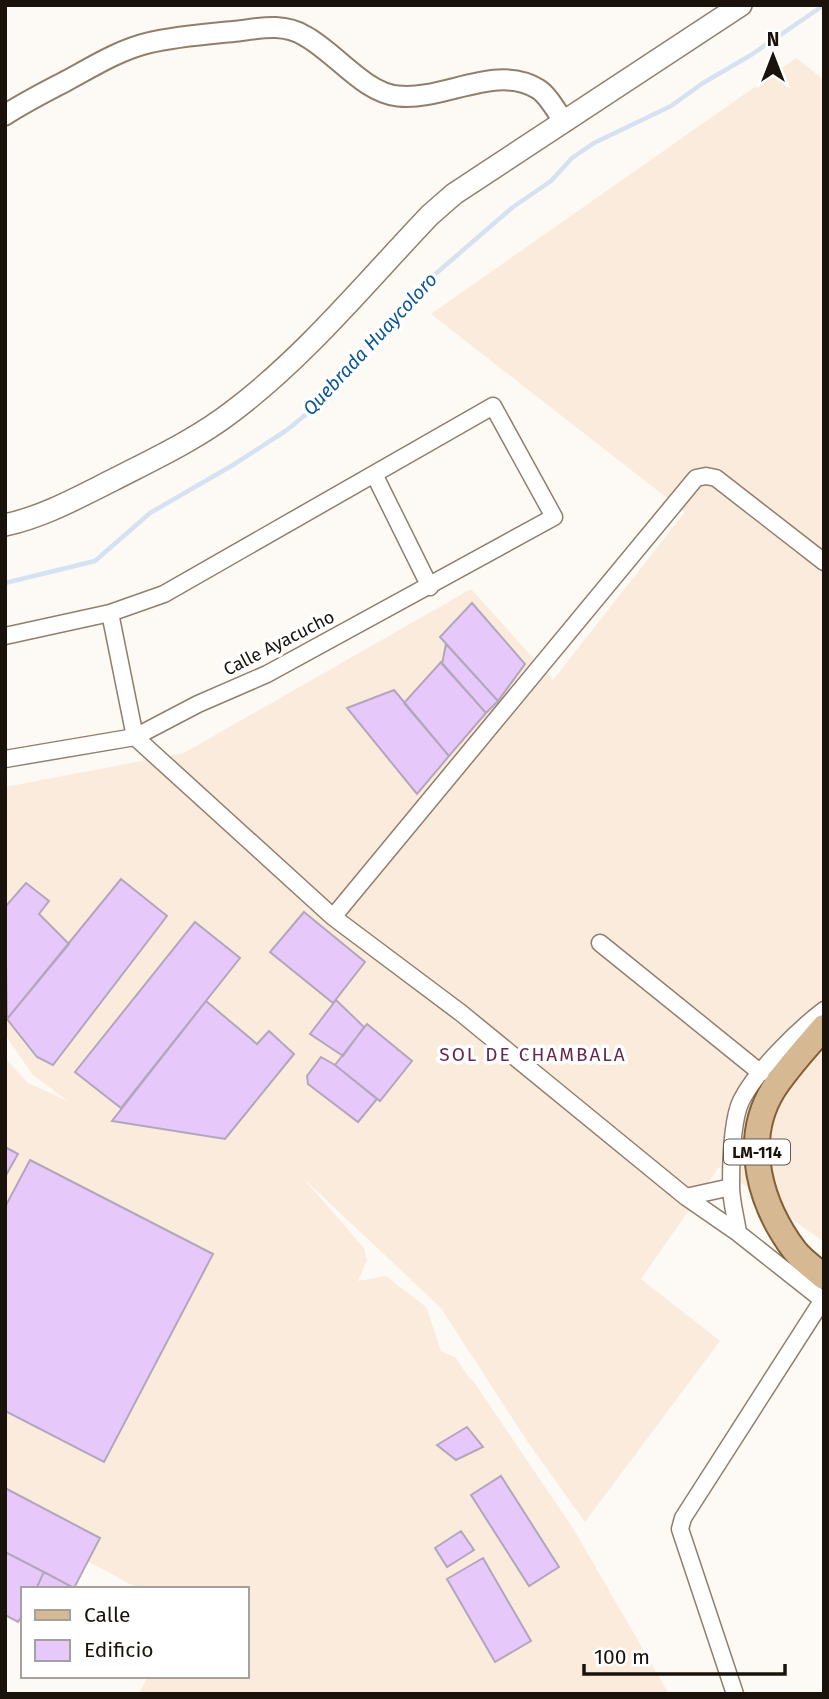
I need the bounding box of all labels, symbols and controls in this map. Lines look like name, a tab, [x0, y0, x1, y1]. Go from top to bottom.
north arrow	[738, 21, 808, 91]
text: N	[767, 28, 779, 51]
water label: Quebrada Huaycoloro	[298, 268, 442, 420]
street label: Calle Ayacucho	[220, 606, 338, 680]
district label: SOL DE CHAMBALA	[439, 1043, 627, 1066]
road number: LM-114	[724, 1140, 790, 1164]
legend	[21, 1587, 248, 1678]
text: Calle	[84, 1602, 130, 1628]
scale bar	[584, 1632, 785, 1676]
text: Edificio	[84, 1637, 154, 1663]
text: 100 m	[594, 1644, 650, 1670]

